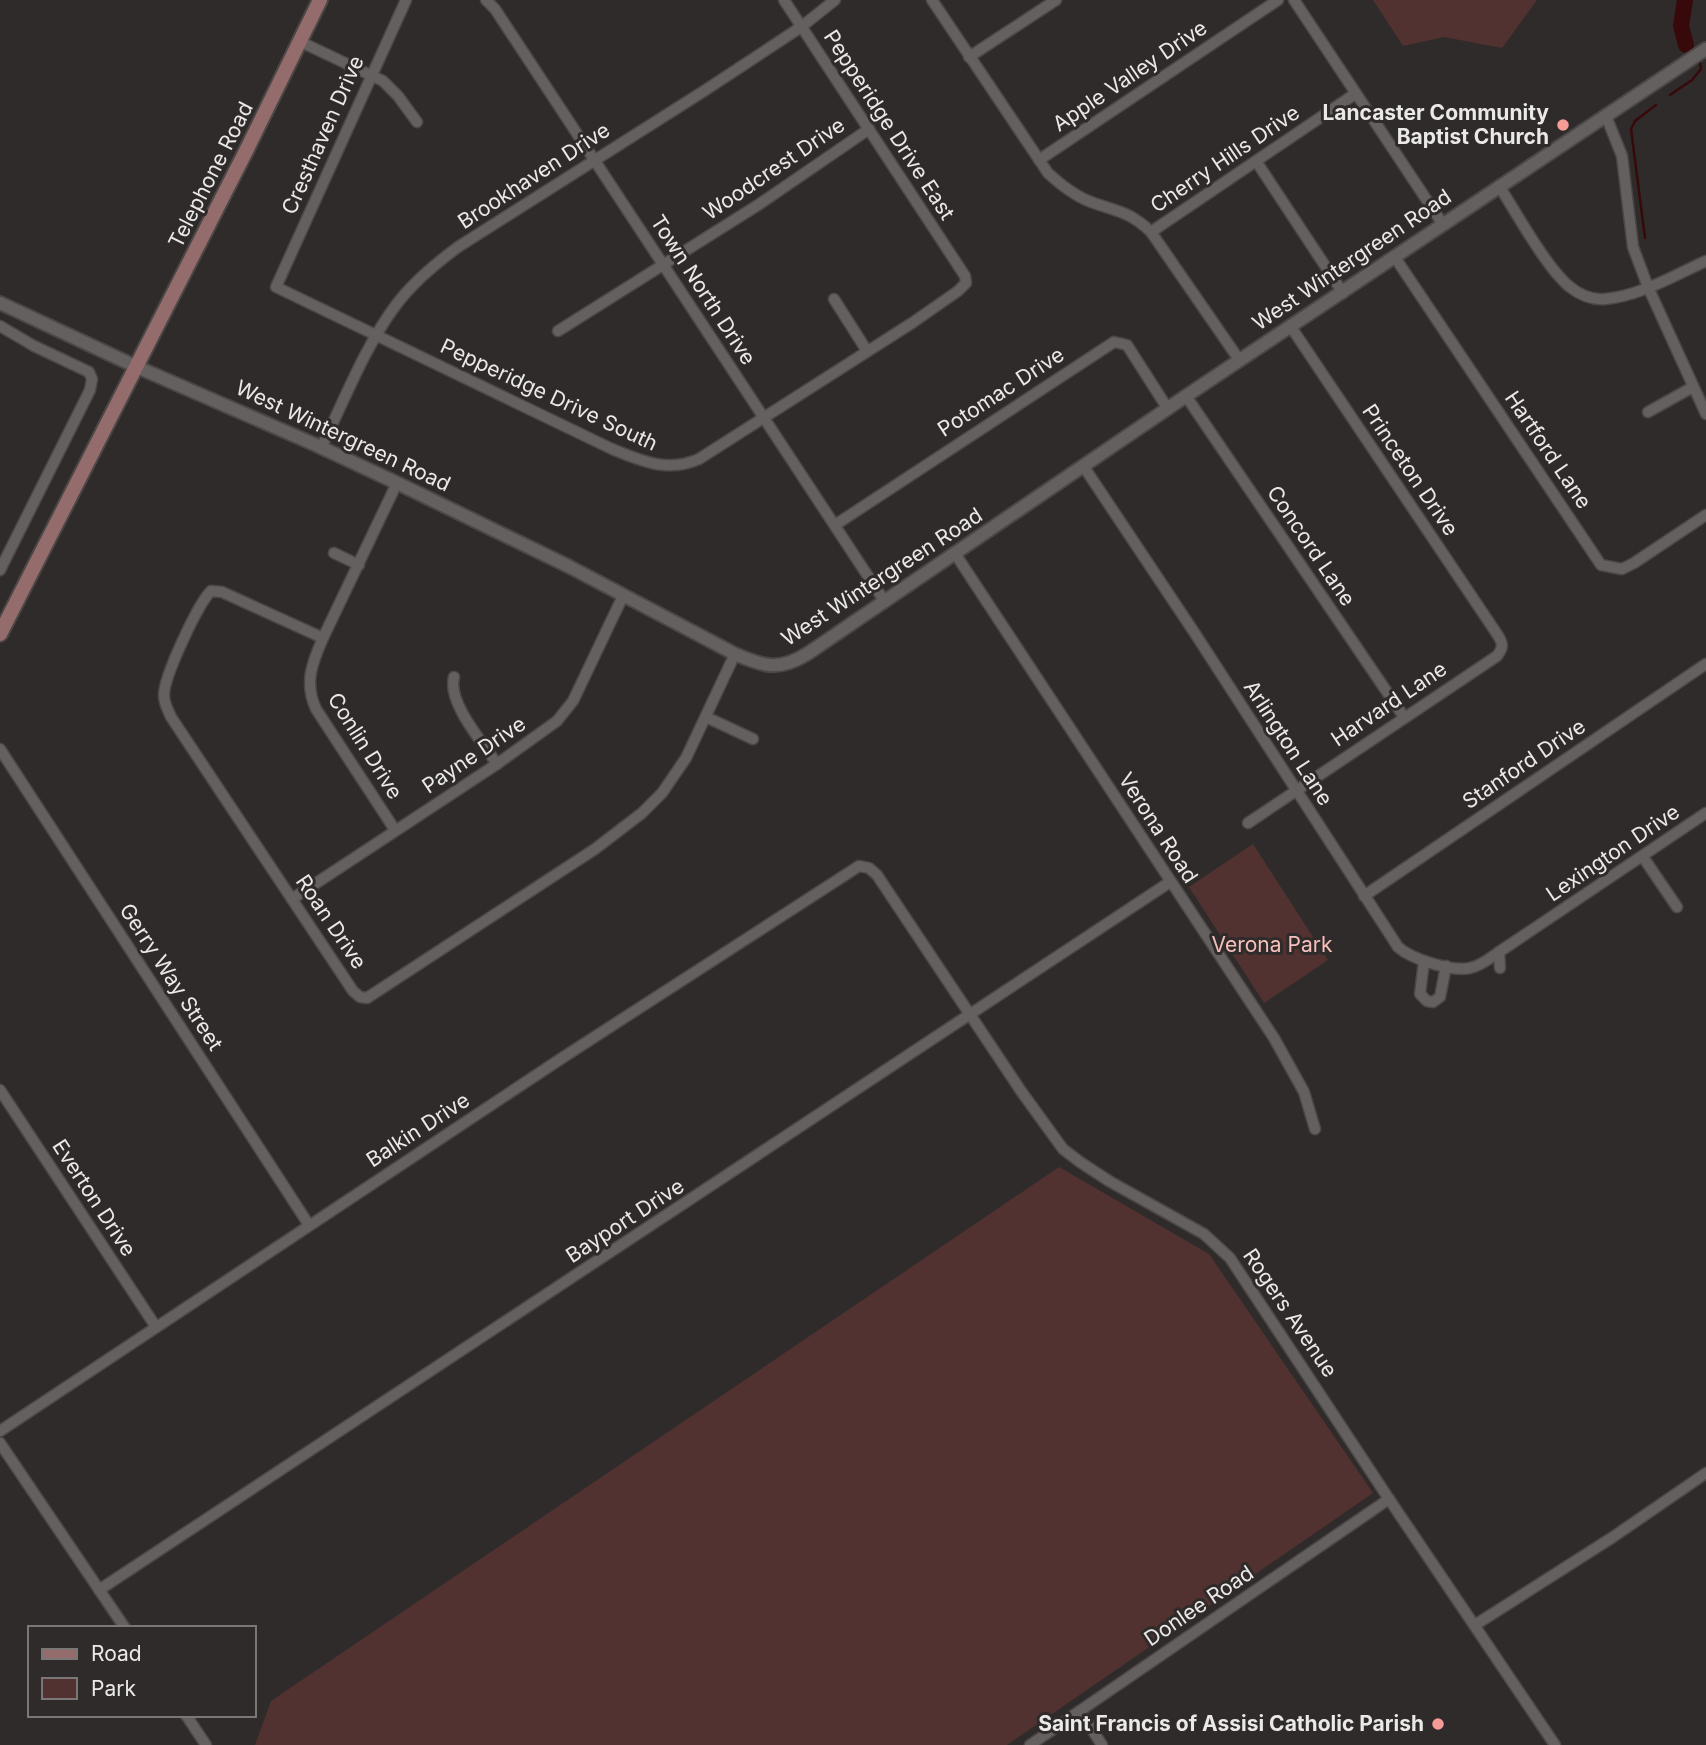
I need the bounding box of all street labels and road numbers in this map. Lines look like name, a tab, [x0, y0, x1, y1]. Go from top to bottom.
street label: Apple Valley Drive	[1048, 15, 1212, 136]
street label: Pepperidge Drive East	[819, 25, 960, 224]
street label: Cresthaven Drive	[276, 52, 369, 218]
street label: Telephone Road	[163, 98, 258, 252]
street label: Cherry Hills Drive	[1146, 100, 1304, 218]
street label: Woodcrest Drive	[698, 112, 849, 225]
street label: Brookhaven Drive	[453, 117, 614, 234]
street label: West Wintergreen Road	[1248, 184, 1456, 335]
street label: Town North Drive	[646, 210, 761, 369]
street label: Pepperidge Drive South	[437, 333, 662, 456]
street label: Potomac Drive	[933, 342, 1068, 442]
street label: West Wintergreen Road	[232, 375, 455, 496]
street label: Hartford Lane	[1500, 386, 1597, 513]
street label: Princeton Drive	[1357, 399, 1464, 540]
street label: Concord Lane	[1262, 481, 1361, 611]
street label: West Wintergreen Road	[777, 502, 987, 651]
street label: Harvard Lane	[1326, 656, 1451, 751]
street label: Arlington Lane	[1239, 676, 1338, 810]
street label: Conlin Drive	[323, 688, 408, 804]
street label: Payne Drive	[417, 711, 530, 798]
street label: Stanford Drive	[1458, 713, 1590, 814]
street label: Verona Road	[1113, 768, 1203, 888]
street label: Lexington Drive	[1541, 799, 1684, 906]
street label: Roan Drive	[291, 870, 372, 974]
street label: Gerry Way Street	[115, 899, 228, 1055]
street label: Balkin Drive	[362, 1087, 474, 1172]
street label: Everton Drive	[47, 1135, 141, 1261]
street label: Bayport Drive	[561, 1173, 688, 1268]
street label: Rogers Avenue	[1238, 1244, 1343, 1382]
street label: Donlee Road	[1139, 1560, 1258, 1651]

